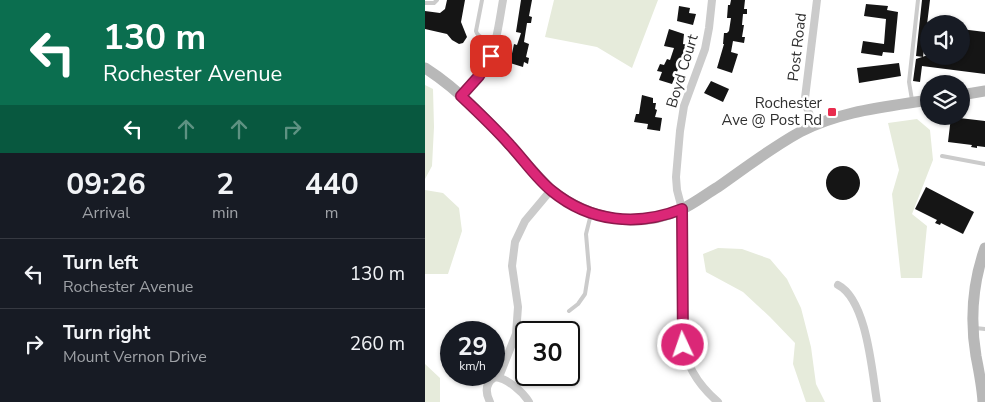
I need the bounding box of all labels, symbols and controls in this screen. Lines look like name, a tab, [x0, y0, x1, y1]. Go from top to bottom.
street label: Post Road	[783, 12, 811, 82]
text: 130 m	[103, 14, 206, 61]
map controls	[920, 15, 970, 125]
button: sound	[920, 15, 970, 65]
icon: left	[20, 20, 85, 85]
street label: Boyd Court	[661, 31, 703, 110]
pin	[470, 35, 512, 77]
icon: arrive	[477, 42, 505, 70]
text: Rochester Avenue	[103, 59, 282, 89]
button: layers	[920, 75, 970, 125]
place label: Rochester Ave @ Post Rd	[722, 93, 823, 130]
marker: Rochester Ave @ Post Rd	[826, 106, 838, 118]
icon: left	[119, 115, 147, 143]
icon: ahead	[172, 115, 200, 143]
icon: ahead	[225, 115, 253, 143]
icon: right	[278, 115, 306, 143]
text: 09:26	[66, 164, 146, 205]
text: 2	[216, 164, 234, 205]
text: 440	[305, 164, 359, 205]
text: Arrival	[82, 202, 130, 224]
text: min	[212, 202, 238, 224]
text: m	[325, 202, 339, 224]
text: Turn left	[63, 250, 138, 276]
icon: left	[20, 260, 48, 288]
text: 130 m	[350, 261, 405, 287]
text: Rochester Avenue	[63, 276, 193, 298]
position arrow	[656, 318, 708, 370]
text: Turn right	[63, 320, 150, 346]
speed limit sign: 30	[515, 321, 580, 386]
icon: right	[20, 330, 48, 358]
text: 29	[457, 330, 488, 364]
text: 260 m	[350, 331, 405, 357]
text: Mount Vernon Drive	[63, 346, 207, 368]
text: km/h	[459, 358, 486, 374]

